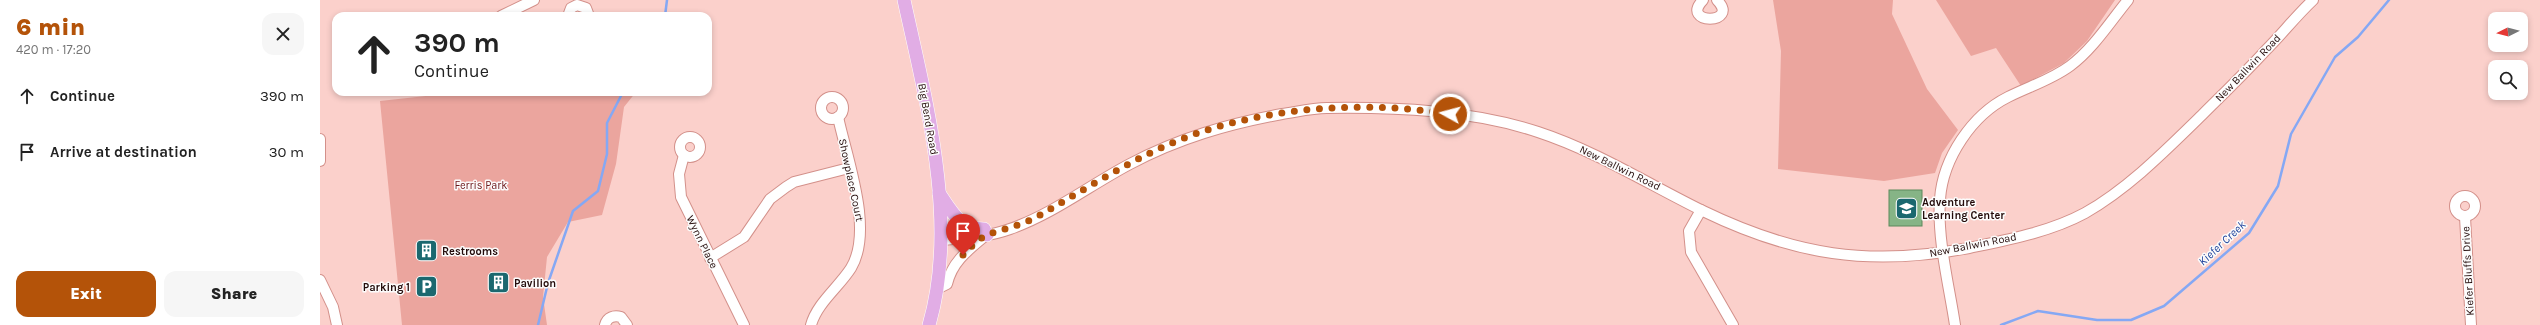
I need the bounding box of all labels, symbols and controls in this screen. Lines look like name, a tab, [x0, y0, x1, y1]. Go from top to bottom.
north arrow	[2488, 12, 2528, 52]
map controls	[2488, 12, 2528, 100]
text: 6 min	[16, 13, 85, 41]
button: close	[262, 13, 304, 55]
text: 390 m	[414, 26, 500, 59]
icon: ahead	[348, 28, 400, 80]
street label: New Ballwin Road	[2213, 32, 2283, 104]
text: 420 m · 17:20	[16, 42, 91, 57]
text: Continue	[414, 60, 489, 82]
button: search	[2488, 60, 2528, 100]
street label: Big Bend Road	[915, 82, 941, 156]
icon: ahead	[16, 85, 38, 107]
text: Continue	[50, 87, 115, 105]
text: 390 m	[260, 87, 304, 105]
position arrow	[1429, 93, 1471, 135]
street label: Showplace Court	[836, 137, 866, 223]
icon: arrive	[16, 141, 38, 163]
text: Arrive at destination	[50, 143, 197, 161]
text: 30 m	[269, 143, 304, 161]
street label: New Ballwin Road	[1577, 143, 1663, 193]
park label: Ferris Park	[454, 179, 508, 192]
school or university icon: Adventure Learning Center	[1893, 195, 1919, 221]
place label: Adventure Learning Center	[1922, 196, 2005, 222]
street label: Wynn Place	[684, 213, 721, 271]
pin	[946, 214, 980, 255]
water label: Kiefer Creek	[2196, 217, 2249, 268]
icon: arrive	[952, 220, 974, 242]
street label: Kiefer Bluffs Drive	[2459, 226, 2477, 316]
street label: New Ballwin Road	[1928, 230, 2018, 260]
building icon: Restrooms	[413, 238, 439, 264]
place label: Restrooms	[442, 245, 498, 258]
building icon: Pavilion	[486, 270, 512, 296]
button: Exit	[16, 271, 156, 317]
button: Share	[164, 271, 304, 317]
parking icon: Parking 1	[413, 274, 439, 300]
place label: Pavilion	[514, 277, 556, 290]
place label: Parking 1	[363, 281, 410, 294]

